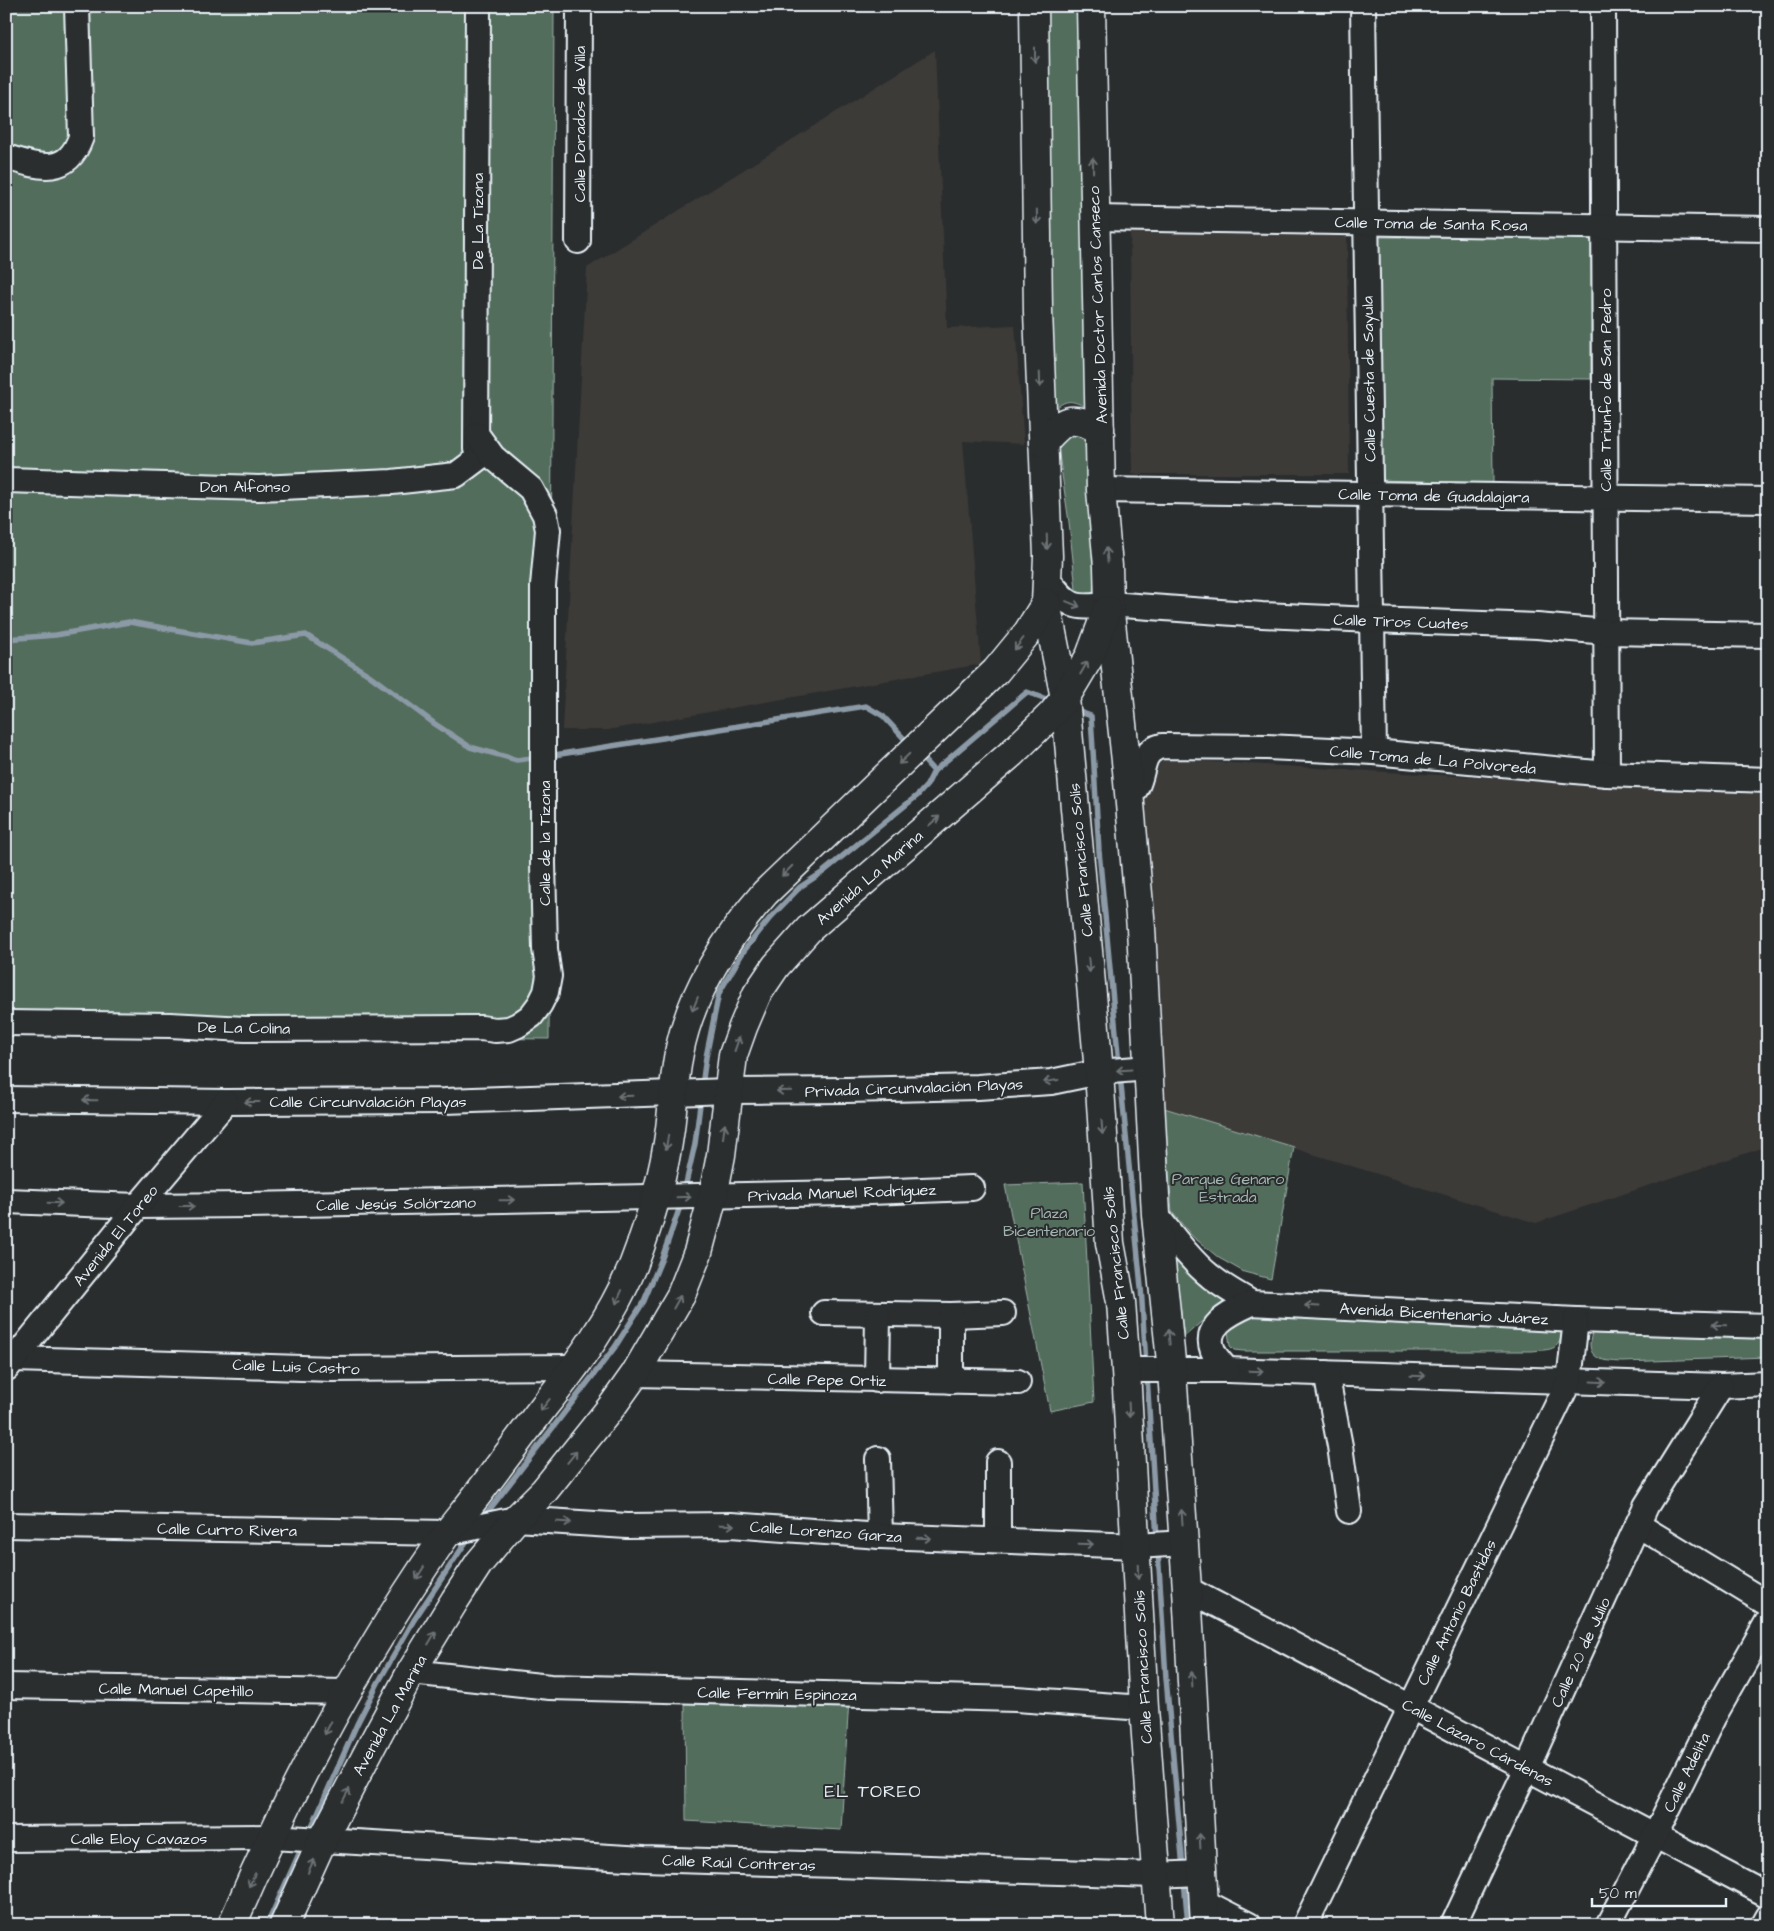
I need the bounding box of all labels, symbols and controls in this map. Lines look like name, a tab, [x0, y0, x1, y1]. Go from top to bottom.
street label: Calle Dorados de Villa	[569, 46, 591, 202]
one-way arrow	[1030, 46, 1040, 63]
one-way arrow	[1088, 158, 1098, 174]
street label: De La Tizona	[467, 173, 489, 269]
street label: Avenida Doctor Carlos Canseco	[1083, 186, 1113, 424]
one-way arrow	[1032, 209, 1042, 225]
street label: Calle Toma de Santa Rosa	[1334, 211, 1528, 237]
street label: Calle Triunfo de San Pedro	[1595, 289, 1617, 491]
street label: Calle Cuesta de Sayula	[1357, 296, 1382, 462]
one-way arrow	[1036, 372, 1045, 388]
street label: Don Alfonso	[200, 476, 290, 498]
street label: Calle Toma de Guadalajara	[1338, 483, 1530, 509]
one-way arrow	[1043, 534, 1052, 550]
one-way arrow	[1102, 547, 1112, 563]
one-way arrow	[1065, 599, 1080, 609]
street label: Calle Tiros Cuates	[1333, 609, 1469, 635]
one-way arrow	[1013, 637, 1024, 650]
one-way arrow	[1079, 661, 1089, 676]
street label: Calle Toma de La Polvoreda	[1329, 740, 1537, 780]
one-way arrow	[898, 753, 911, 765]
street label: Calle de la Tizona	[534, 780, 556, 906]
street label: Calle Francisco Solís	[1063, 782, 1099, 938]
one-way arrow	[928, 815, 941, 827]
street label: Avenida La Marina	[812, 825, 928, 930]
one-way arrow	[781, 865, 793, 877]
one-way arrow	[1084, 956, 1094, 972]
one-way arrow	[690, 996, 699, 1011]
street label: De La Colina	[198, 1016, 290, 1040]
one-way arrow	[733, 1036, 742, 1052]
one-way arrow	[1116, 1066, 1132, 1075]
street label: Privada Circunvalación Playas	[805, 1073, 1024, 1104]
one-way arrow	[1043, 1076, 1059, 1086]
one-way arrow	[776, 1086, 792, 1096]
street label: Calle Circunvalación Playas	[269, 1091, 467, 1114]
one-way arrow	[617, 1091, 633, 1100]
one-way arrow	[82, 1095, 98, 1105]
one-way arrow	[244, 1097, 260, 1107]
one-way arrow	[1097, 1118, 1106, 1134]
one-way arrow	[720, 1123, 730, 1139]
one-way arrow	[662, 1134, 672, 1150]
park label: Parque Genaro Estrada	[1172, 1168, 1284, 1208]
street label: Privada Manuel Rodríguez	[747, 1179, 937, 1208]
street label: Avenida El Toreo	[68, 1180, 163, 1291]
street label: Calle Francisco Solís	[1097, 1185, 1135, 1341]
street label: Calle Jesús Solórzano	[316, 1192, 476, 1216]
one-way arrow	[675, 1192, 691, 1201]
one-way arrow	[499, 1196, 515, 1205]
one-way arrow	[47, 1198, 63, 1207]
one-way arrow	[178, 1201, 195, 1211]
park label: Plaza Bicentenario	[1003, 1202, 1095, 1242]
one-way arrow	[613, 1289, 623, 1304]
one-way arrow	[673, 1295, 682, 1310]
street label: Avenida Bicentenario Juárez	[1339, 1298, 1549, 1330]
one-way arrow	[1304, 1301, 1320, 1310]
one-way arrow	[1711, 1320, 1727, 1329]
one-way arrow	[1164, 1329, 1174, 1345]
street label: Calle Luis Castro	[232, 1354, 360, 1380]
one-way arrow	[1248, 1366, 1264, 1375]
street label: Calle Pepe Ortiz	[767, 1368, 887, 1392]
one-way arrow	[1410, 1371, 1426, 1381]
one-way arrow	[1590, 1378, 1606, 1387]
one-way arrow	[540, 1398, 551, 1411]
one-way arrow	[1124, 1402, 1133, 1418]
one-way arrow	[566, 1451, 577, 1464]
one-way arrow	[1177, 1509, 1186, 1525]
street label: Calle Lorenzo Garza	[749, 1516, 903, 1548]
one-way arrow	[556, 1517, 572, 1527]
street label: Calle Curro Rivera	[157, 1518, 297, 1542]
one-way arrow	[718, 1520, 734, 1530]
one-way arrow	[915, 1533, 931, 1542]
street label: Calle Antonio Bastidas	[1412, 1536, 1502, 1689]
one-way arrow	[1078, 1539, 1094, 1548]
one-way arrow	[1133, 1564, 1142, 1580]
one-way arrow	[415, 1566, 425, 1580]
street label: Calle Francisco Solís	[1128, 1589, 1158, 1744]
street label: Calle 20 de Julio	[1546, 1594, 1616, 1711]
one-way arrow	[428, 1631, 438, 1645]
street label: Avenida La Marina	[348, 1651, 432, 1780]
one-way arrow	[1187, 1671, 1196, 1687]
street label: Calle Manuel Capetillo	[99, 1678, 253, 1702]
street label: Calle Fermín Espinoza	[697, 1682, 857, 1706]
street label: Calle Lázaro Cárdenas	[1398, 1694, 1557, 1792]
one-way arrow	[322, 1720, 332, 1735]
street label: Calle Adelita	[1658, 1729, 1716, 1816]
district label: EL TOREO	[824, 1779, 922, 1804]
one-way arrow	[341, 1789, 351, 1803]
street label: Calle Eloy Cavazos	[71, 1828, 207, 1851]
one-way arrow	[1195, 1833, 1204, 1849]
street label: Calle Raúl Contreras	[662, 1849, 816, 1877]
one-way arrow	[306, 1859, 316, 1874]
one-way arrow	[246, 1873, 256, 1888]
scale bar	[1592, 1876, 1725, 1908]
text: 50 m	[1599, 1883, 1637, 1904]

